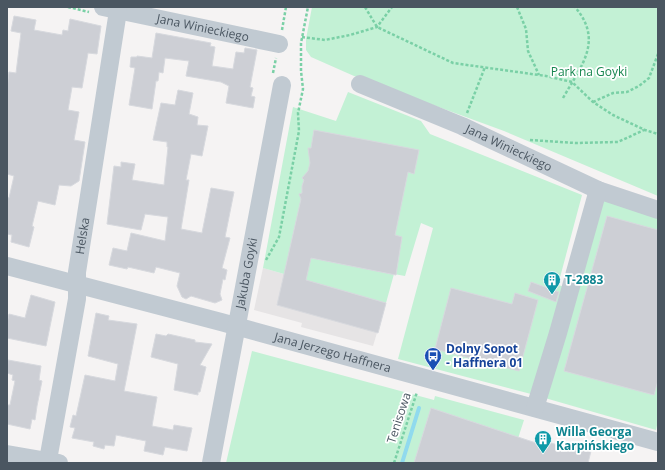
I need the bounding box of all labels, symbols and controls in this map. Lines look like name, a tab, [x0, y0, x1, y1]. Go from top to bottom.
street label: Jana Winieckiego	[154, 9, 251, 45]
park label: Park na Goyki	[551, 63, 627, 80]
street label: Jana Winieckiego	[462, 119, 555, 175]
street label: Helska	[71, 216, 93, 256]
street label: Jakuba Goyki	[231, 236, 261, 311]
building icon: T-2883	[542, 270, 562, 295]
place label: T-2883	[565, 271, 603, 288]
street label: Jana Jerzego Haffnera	[271, 328, 393, 376]
place label: Dolny Sopot - Haffnera 01	[446, 340, 523, 371]
bus stop icon: Dolny Sopot - Haffnera 01	[423, 346, 443, 371]
street label: Tenisowa	[382, 390, 415, 446]
place label: Willa Georga Karpińskiego	[556, 423, 634, 454]
building icon: Willa Georga Karpińskiego	[533, 429, 553, 454]

